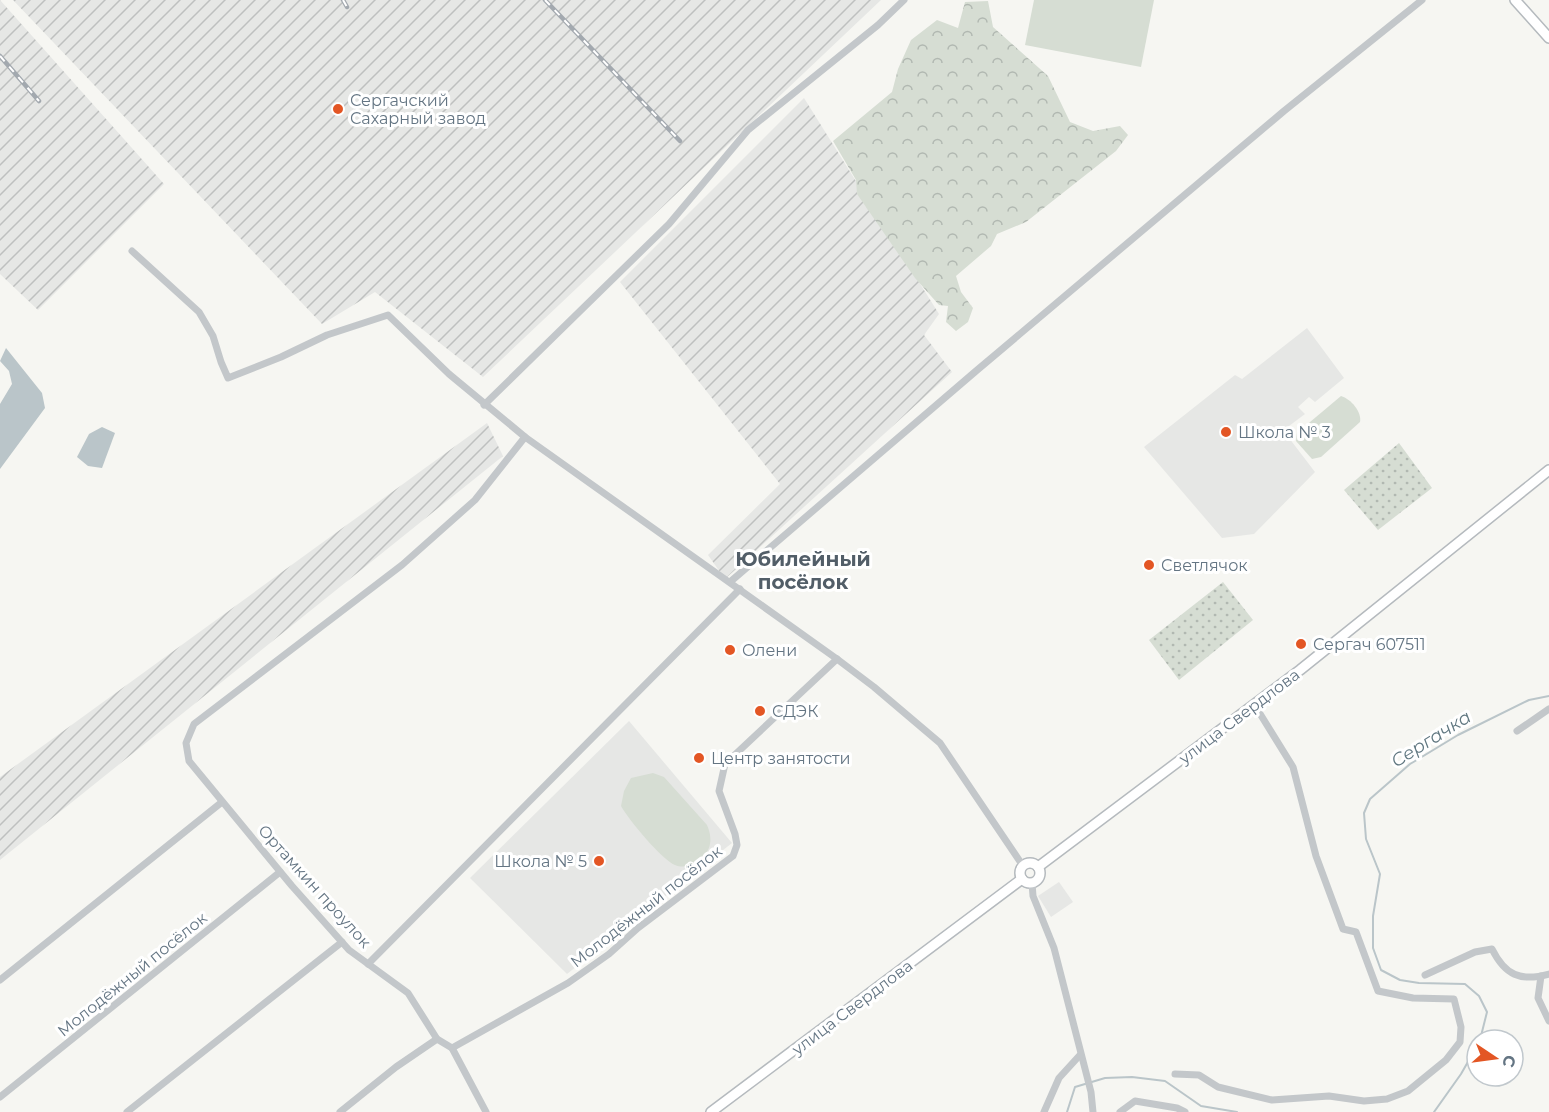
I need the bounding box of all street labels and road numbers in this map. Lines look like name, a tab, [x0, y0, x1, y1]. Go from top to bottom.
street label: улица Свердлова	[1175, 665, 1303, 768]
street label: Ортамкин проулок	[254, 821, 375, 952]
street label: Молодёжный посёлок	[567, 841, 726, 971]
street label: Молодёжный посёлок	[54, 908, 211, 1041]
street label: улица Свердлова	[788, 956, 916, 1059]

